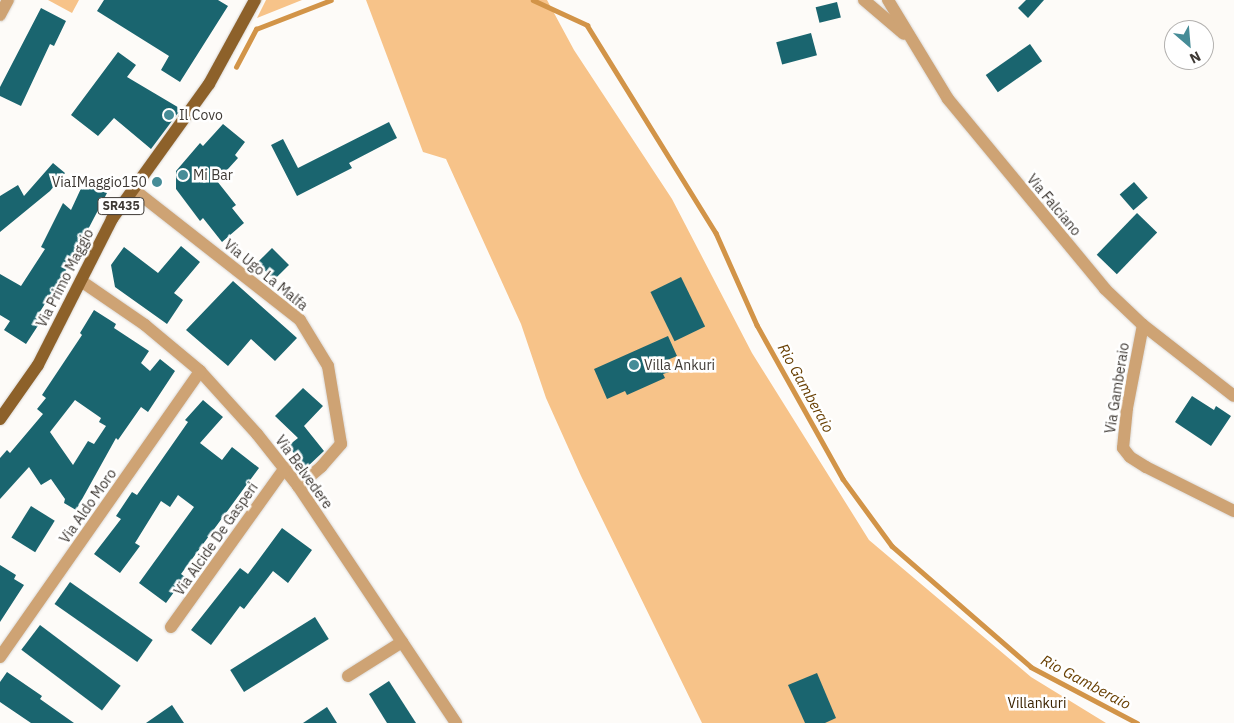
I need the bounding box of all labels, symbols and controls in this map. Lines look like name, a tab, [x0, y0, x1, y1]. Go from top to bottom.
north arrow	[1164, 20, 1214, 70]
text: N	[1187, 47, 1204, 68]
place label: Il Covo	[179, 107, 223, 123]
marker: Il Covo	[163, 109, 175, 121]
place label: Mi Bar	[193, 167, 233, 183]
marker: Mi Bar	[177, 169, 189, 181]
street label: Via Falciano	[1023, 171, 1085, 239]
place label: ViaIMaggio150	[52, 174, 147, 190]
marker: ViaIMaggio150	[151, 176, 163, 188]
road number: SR435	[97, 197, 145, 216]
street label: Via Primo Maggio	[33, 226, 97, 330]
street label: Via Ugo La Malfa	[221, 236, 311, 314]
water label: Rio Gamberaio	[774, 340, 838, 436]
street label: Via Gamberaio	[1102, 341, 1132, 435]
place label: Villa Ankuri	[644, 357, 715, 373]
marker: Villa Ankuri	[628, 359, 640, 371]
street label: Via Belvedere	[272, 432, 336, 512]
street label: Via Aldo Moro	[56, 466, 120, 546]
street label: Via Alcide De Gasperi	[171, 479, 261, 599]
water label: Rio Gamberaio	[1038, 651, 1134, 713]
park label: Villankuri	[1008, 695, 1066, 711]

